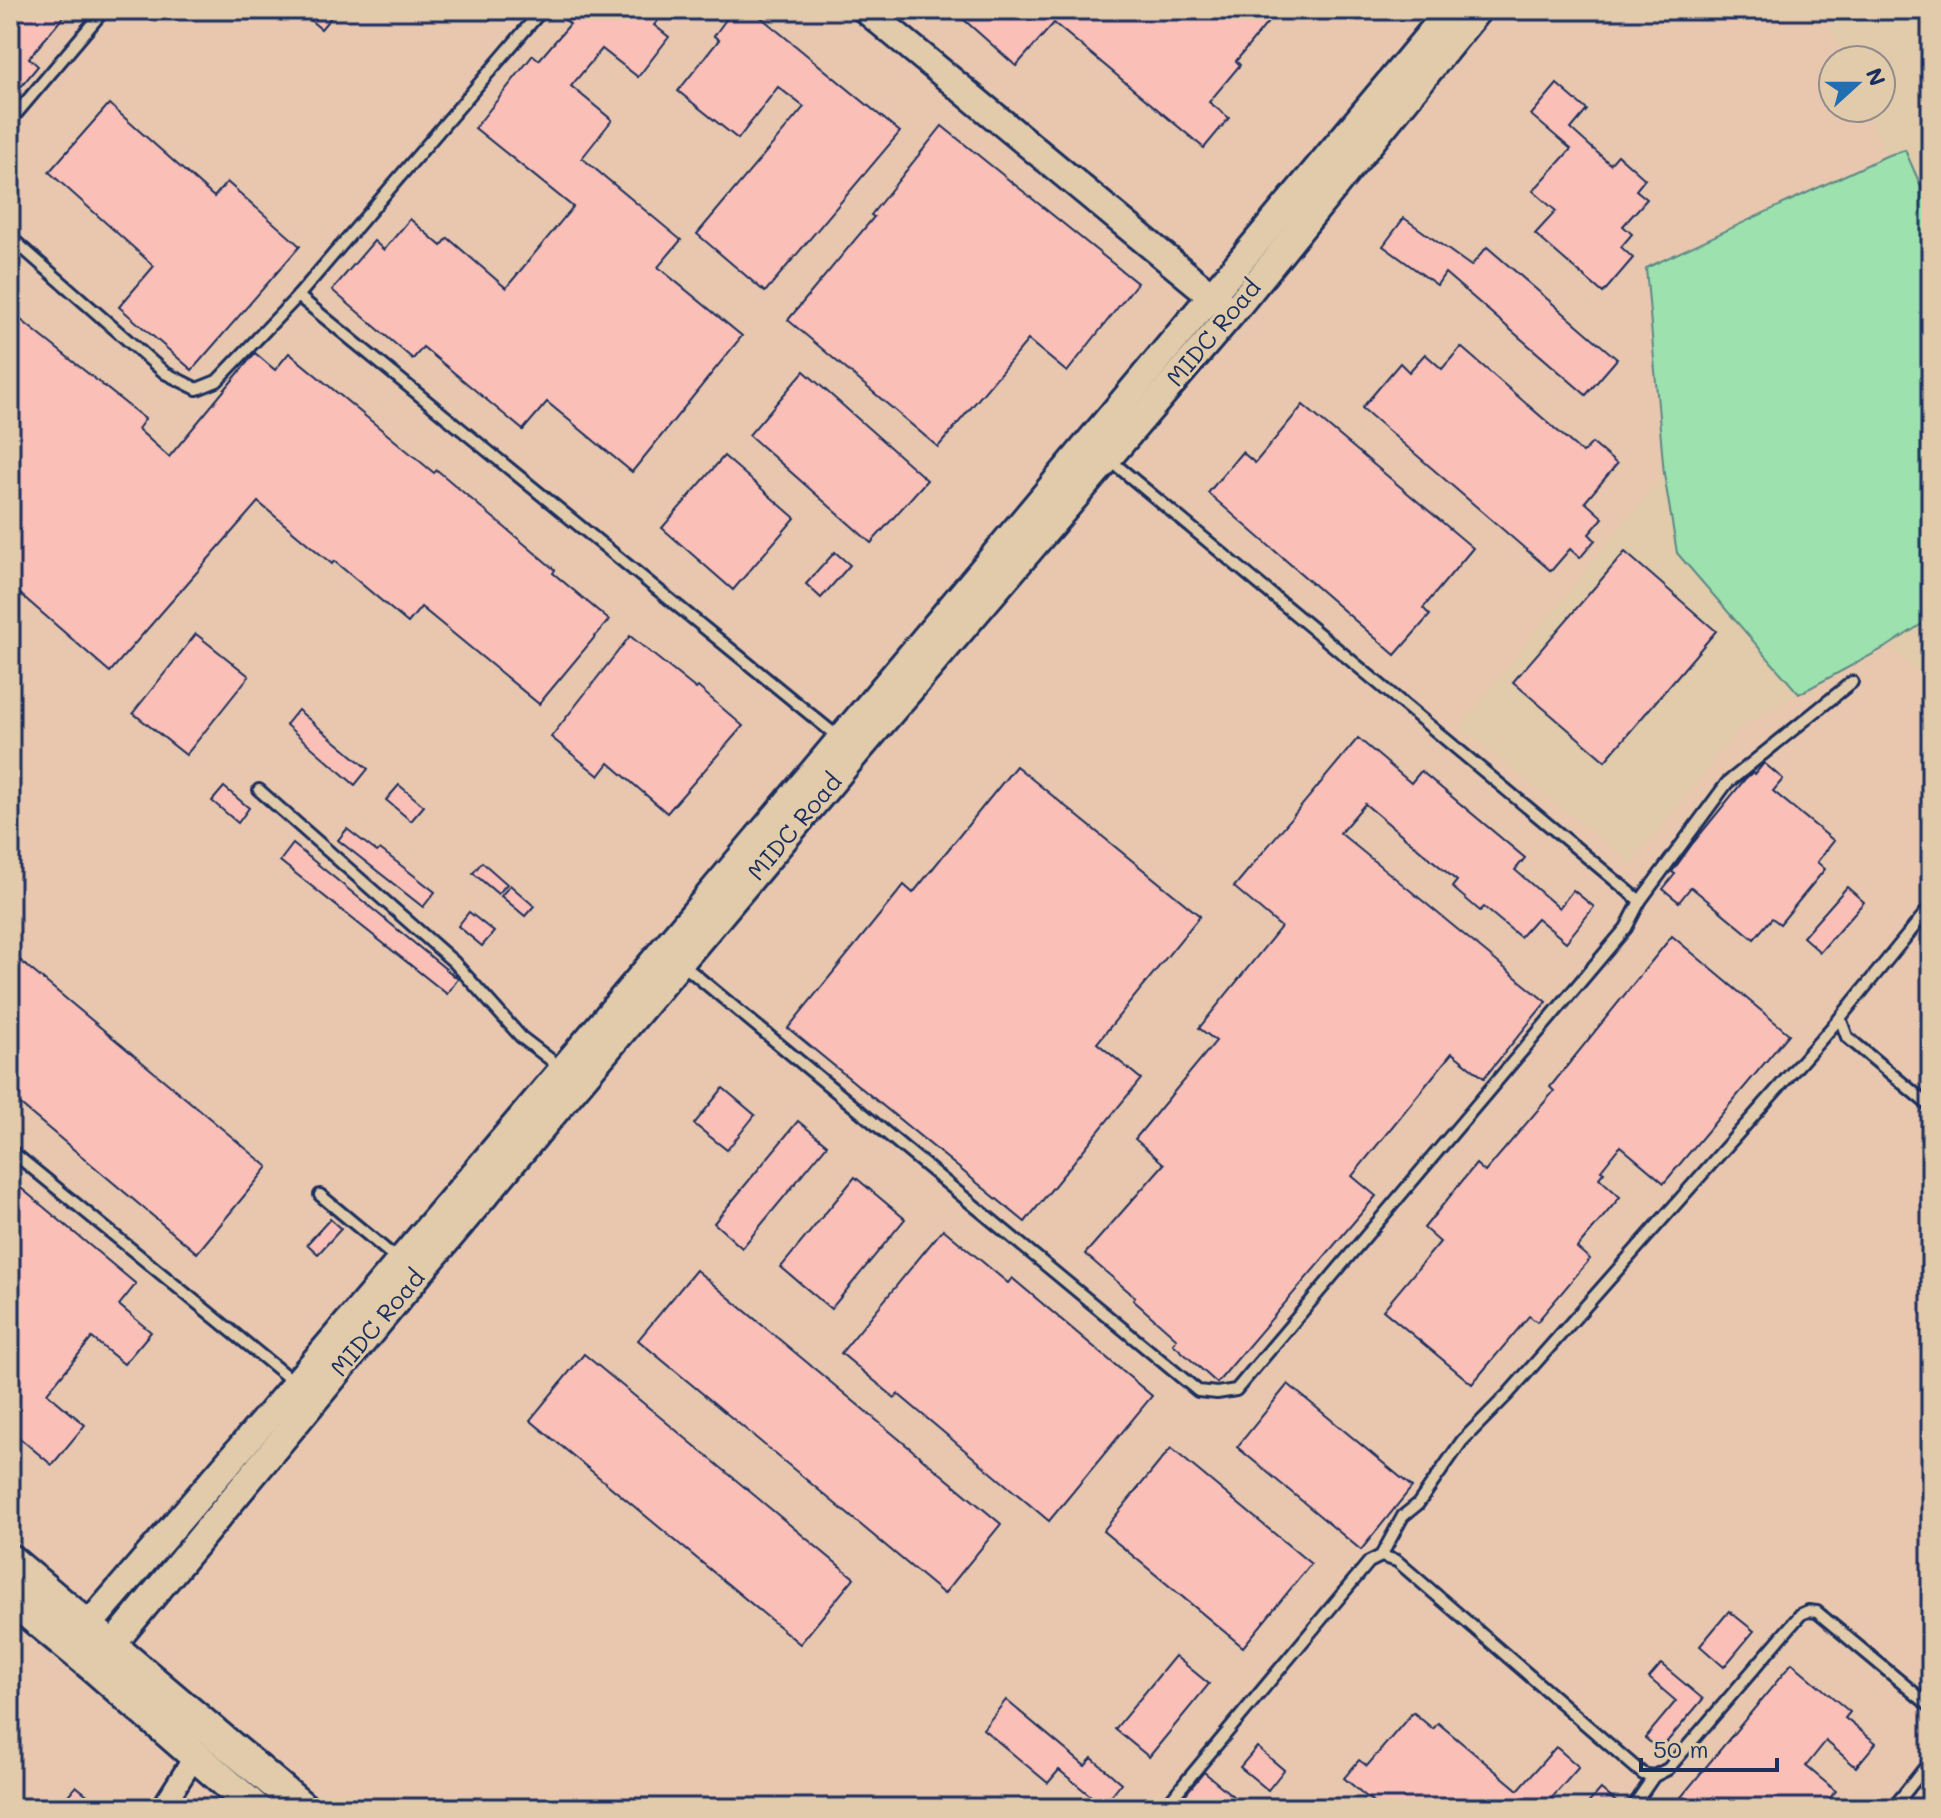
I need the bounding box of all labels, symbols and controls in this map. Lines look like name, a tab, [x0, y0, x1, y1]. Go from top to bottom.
north arrow	[1817, 44, 1897, 124]
text: N	[1860, 64, 1893, 90]
street label: MIDC Road	[1159, 272, 1267, 392]
street label: MIDC Road	[740, 766, 848, 886]
street label: MIDC Road	[323, 1262, 431, 1382]
scale bar	[1641, 1722, 1777, 1772]
text: 50 m	[1653, 1733, 1709, 1764]

